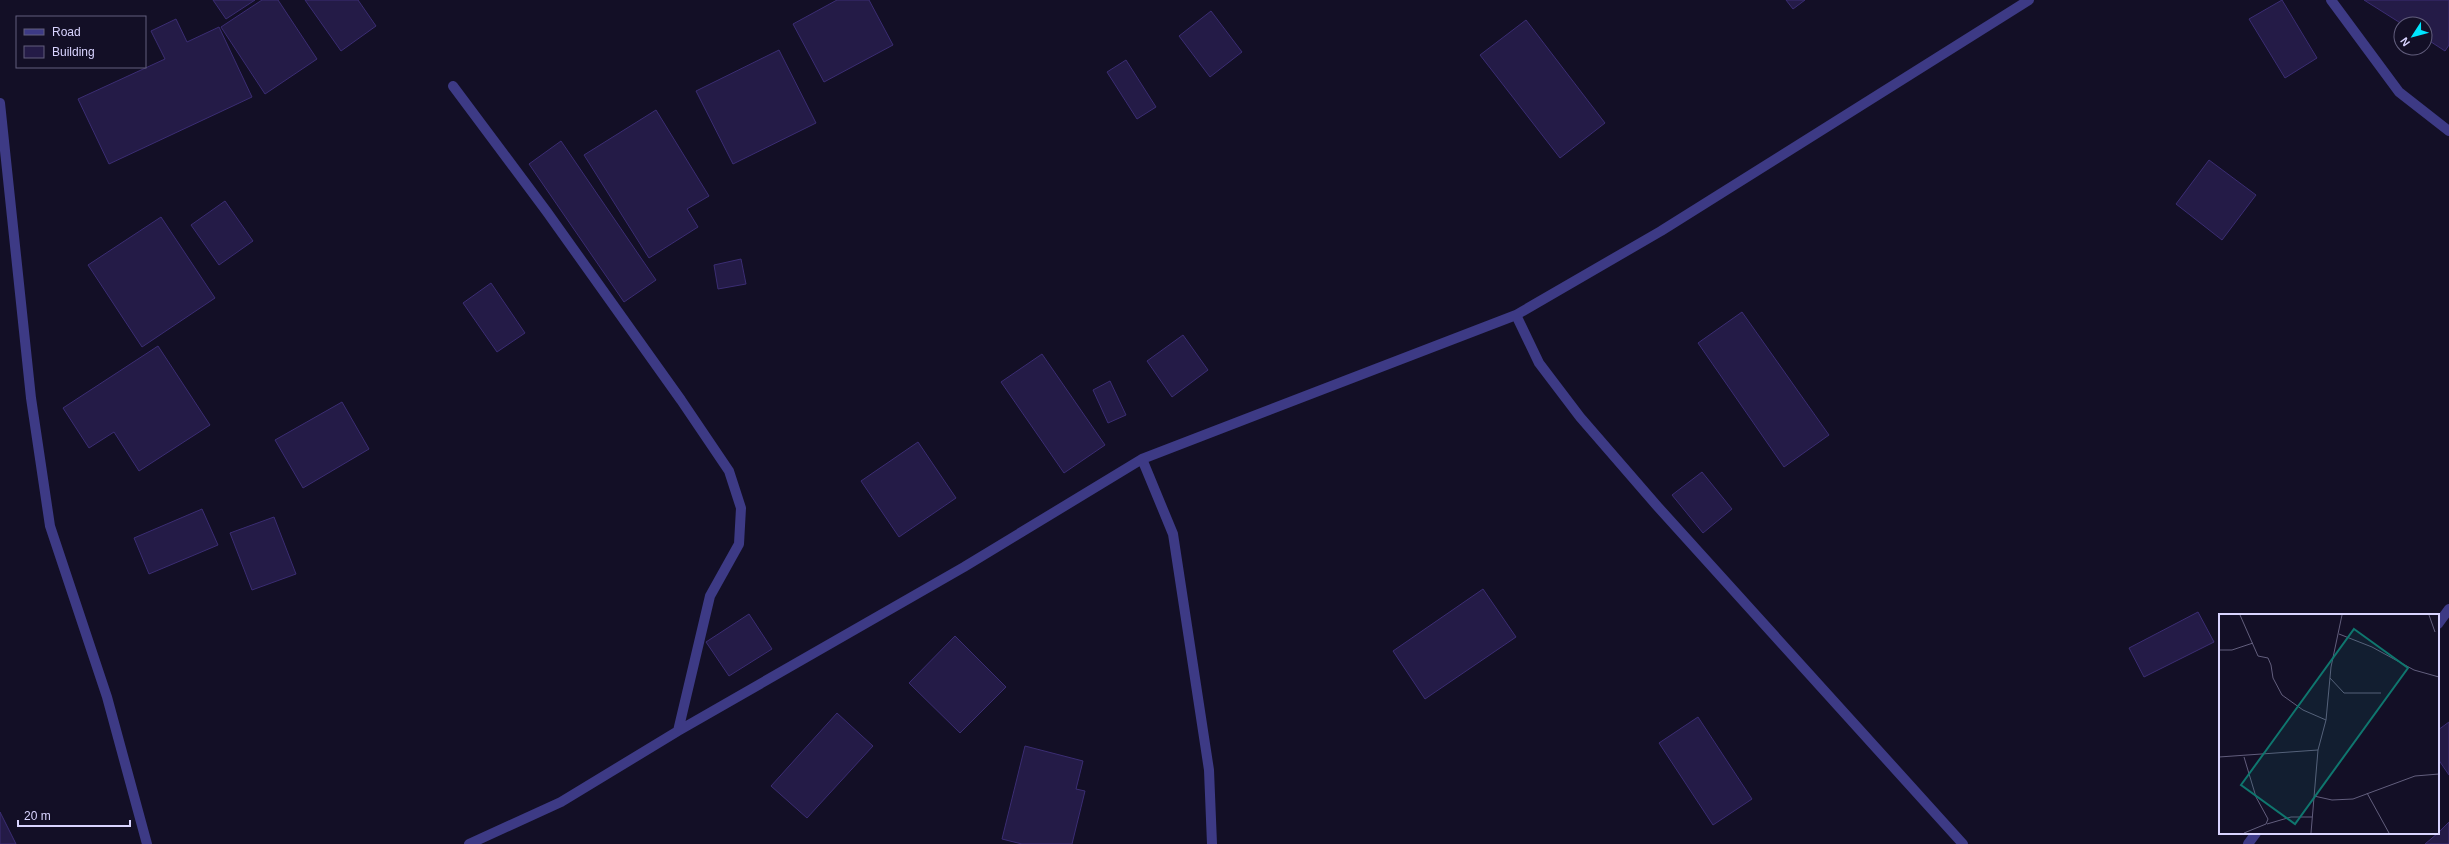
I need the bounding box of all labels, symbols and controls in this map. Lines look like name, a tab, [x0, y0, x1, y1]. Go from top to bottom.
legend	[16, 16, 146, 68]
north arrow	[2393, 16, 2433, 56]
text: Road	[52, 25, 81, 39]
text: N	[2398, 35, 2412, 49]
text: Building	[52, 45, 95, 59]
inset map	[2219, 614, 2439, 834]
scale bar	[18, 802, 130, 828]
text: 20 m	[24, 809, 51, 823]

